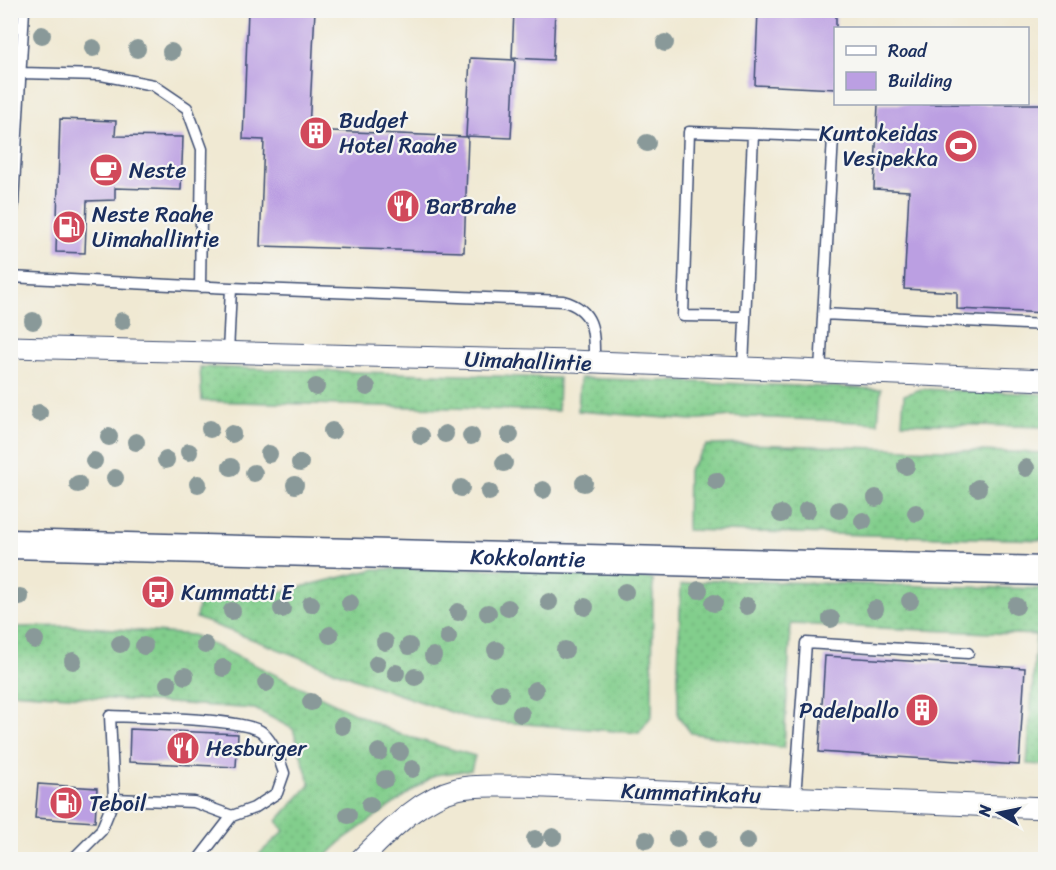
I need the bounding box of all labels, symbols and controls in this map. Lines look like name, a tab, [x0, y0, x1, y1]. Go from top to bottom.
legend	[834, 27, 1029, 105]
text: Road	[888, 35, 928, 67]
text: Building	[888, 65, 952, 97]
place label: Budget Hotel Raahe	[339, 101, 457, 165]
place label: Kuntokeidas Vesipekka	[819, 114, 939, 178]
building icon: Budget Hotel Raahe	[298, 115, 334, 151]
sports icon: Kuntokeidas Vesipekka	[943, 128, 979, 164]
place label: Neste	[129, 151, 187, 190]
cafe icon: Neste	[88, 152, 124, 188]
place label: BarBrahe	[426, 187, 517, 226]
restaurant icon: BarBrahe	[385, 188, 421, 224]
place label: Neste Raahe Uimahallintie	[92, 195, 220, 259]
fuel station icon: Neste Raahe Uimahallintie	[51, 209, 87, 245]
street label: Uimahallintie	[464, 339, 593, 383]
street label: Kokkolantie	[470, 536, 586, 578]
place label: Kummatti E	[181, 573, 295, 612]
bus stop icon: Kummatti E	[140, 574, 176, 610]
place label: Padelpallo	[799, 691, 899, 730]
building icon: Padelpallo	[904, 692, 940, 728]
place label: Hesburger	[206, 729, 308, 768]
restaurant icon: Hesburger	[165, 730, 201, 766]
street label: Kummatinkatu	[620, 771, 762, 815]
north arrow	[969, 783, 1029, 843]
place label: Teboil	[89, 784, 147, 823]
fuel station icon: Teboil	[48, 785, 84, 821]
text: N	[969, 802, 1000, 819]

